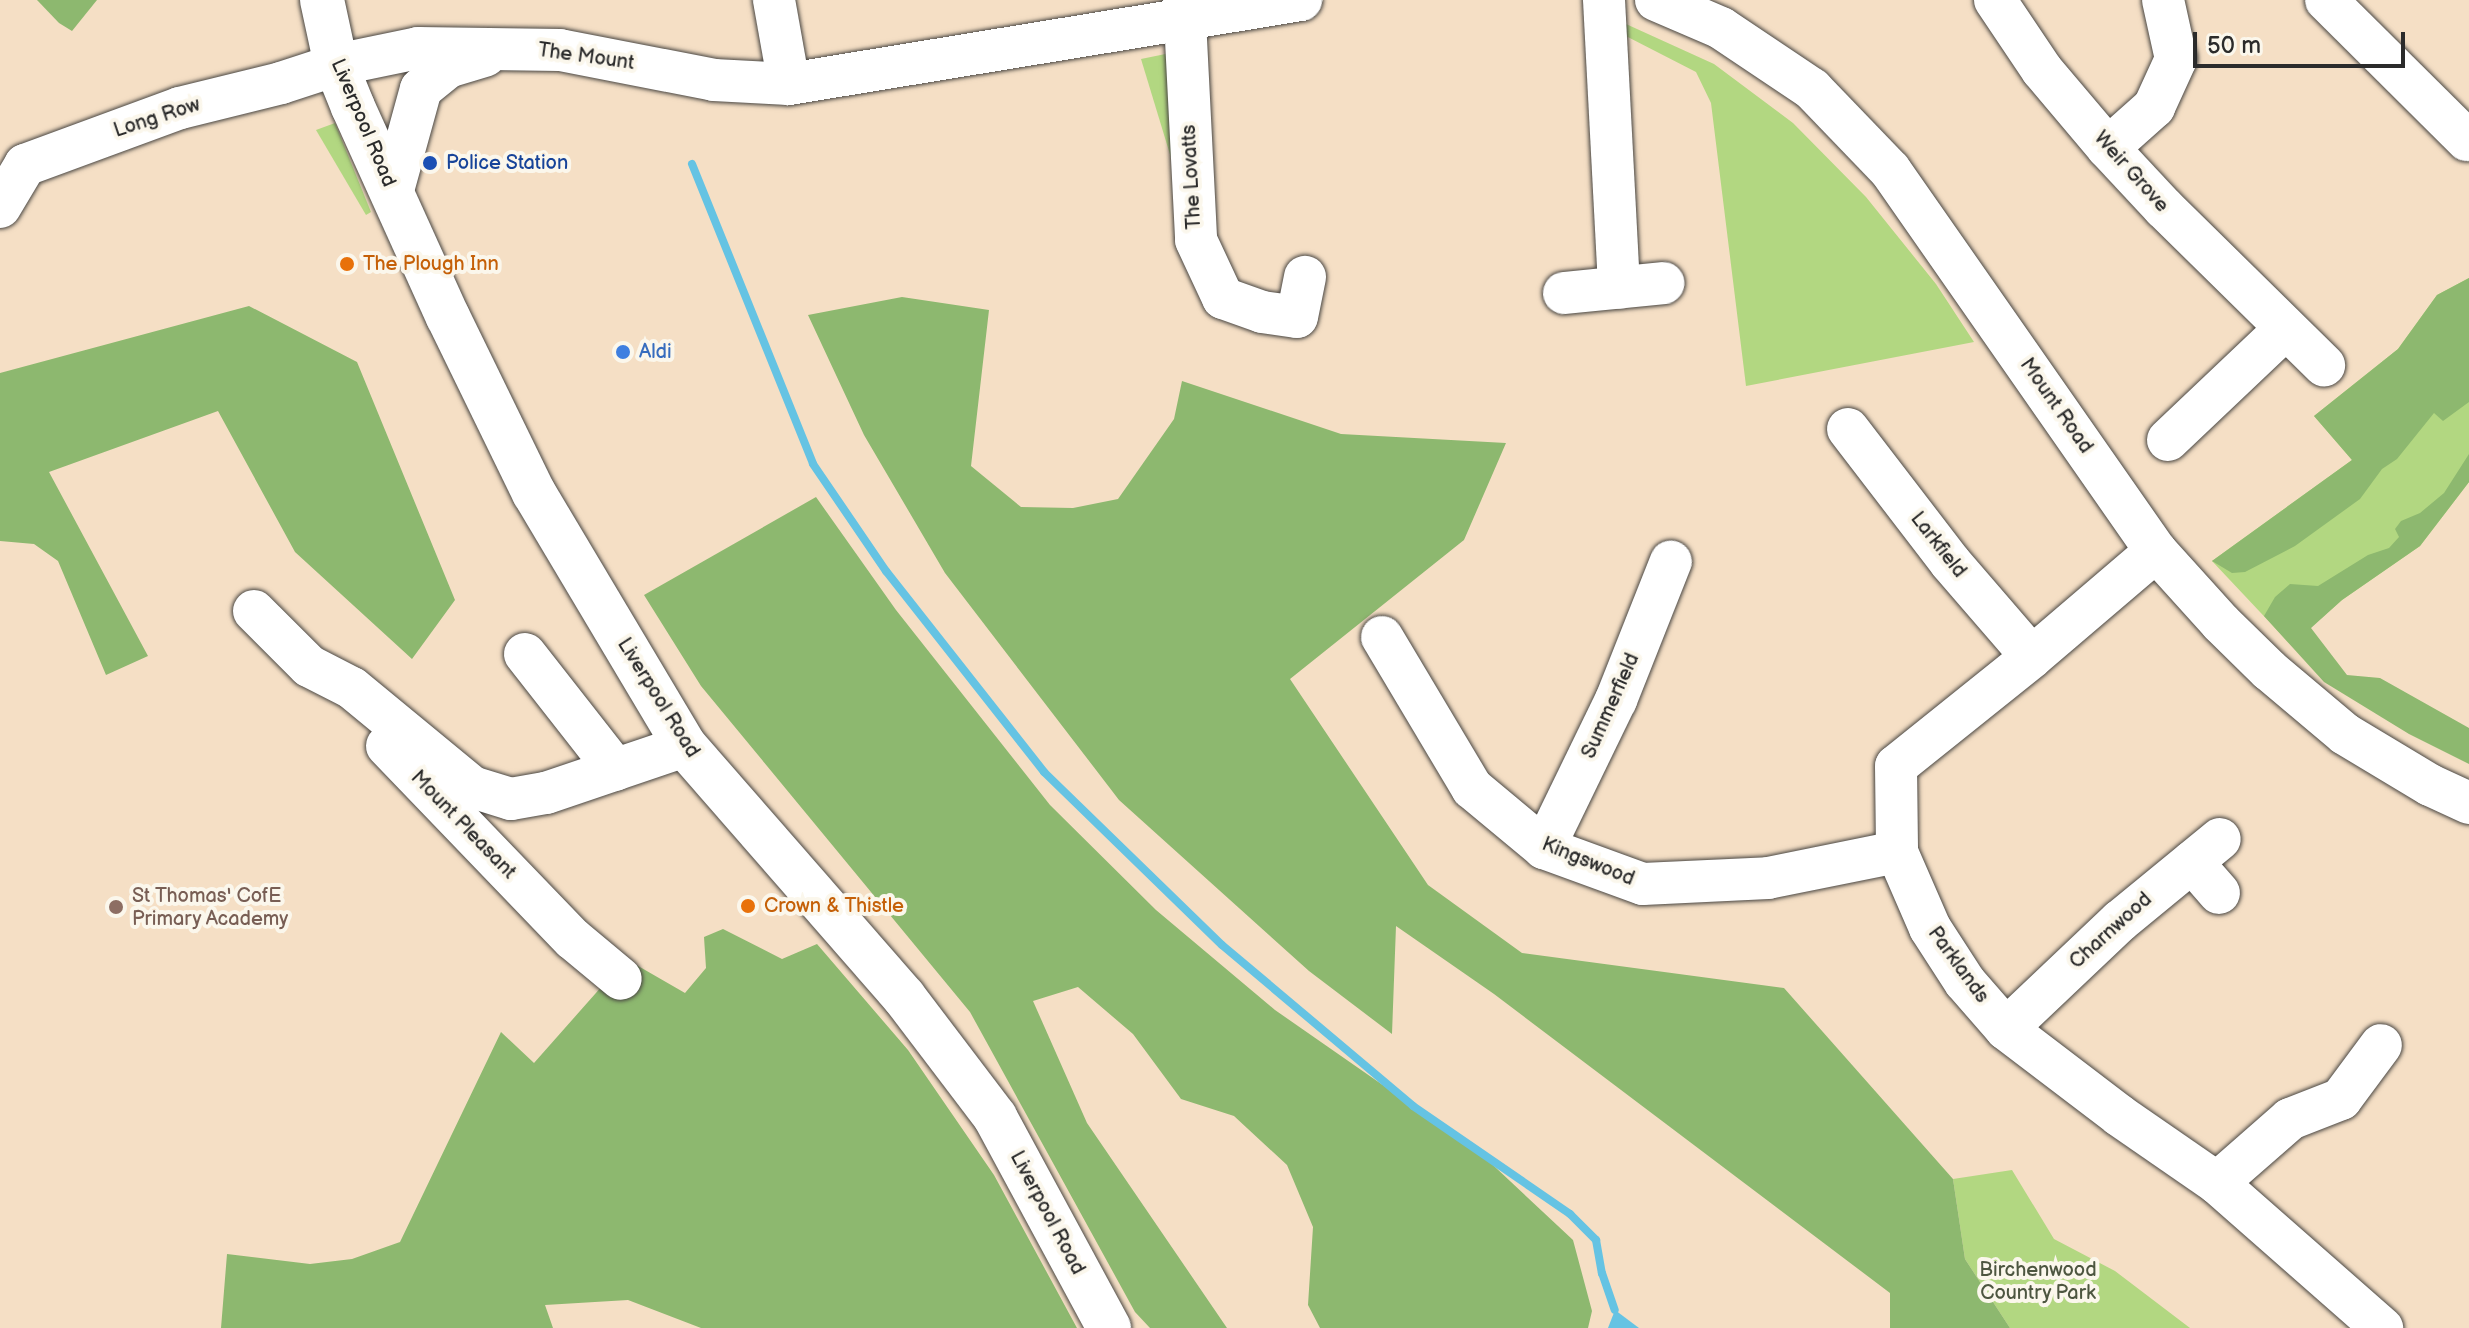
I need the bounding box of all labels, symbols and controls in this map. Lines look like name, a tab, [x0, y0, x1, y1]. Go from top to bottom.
scale bar	[2197, 16, 2409, 66]
text: 50 m	[2207, 31, 2261, 60]
street label: The Mount	[536, 38, 636, 76]
street label: Liverpool Road	[325, 55, 401, 191]
street label: Long Row	[111, 93, 203, 143]
street label: The Lovatts	[1177, 124, 1207, 230]
street label: Weir Grove	[2088, 127, 2174, 217]
place label: Police Station	[446, 151, 569, 175]
marker: Police Station	[421, 154, 439, 172]
place label: The Plough Inn	[363, 252, 499, 276]
marker: The Plough Inn	[338, 255, 356, 273]
place label: Aldi	[639, 340, 672, 364]
marker: Aldi	[614, 343, 632, 361]
street label: Mount Road	[2014, 354, 2098, 458]
street label: Larkfield	[1905, 507, 1971, 583]
street label: Liverpool Road	[612, 634, 704, 762]
street label: Summerfield	[1577, 650, 1645, 762]
street label: Mount Pleasant	[405, 766, 521, 884]
street label: Kingswood	[1538, 833, 1638, 891]
place label: St Thomas' CofE Primary Academy	[132, 884, 290, 931]
street label: Charnwood	[2065, 888, 2157, 974]
place label: Crown & Thistle	[764, 894, 904, 918]
marker: Crown & Thistle	[739, 897, 757, 915]
marker: St Thomas' CofE Primary Academy	[107, 898, 125, 916]
street label: Parklands	[1922, 922, 1994, 1008]
street label: Liverpool Road	[1004, 1147, 1090, 1279]
park label: Birchenwood Country Park	[1979, 1259, 2097, 1306]

